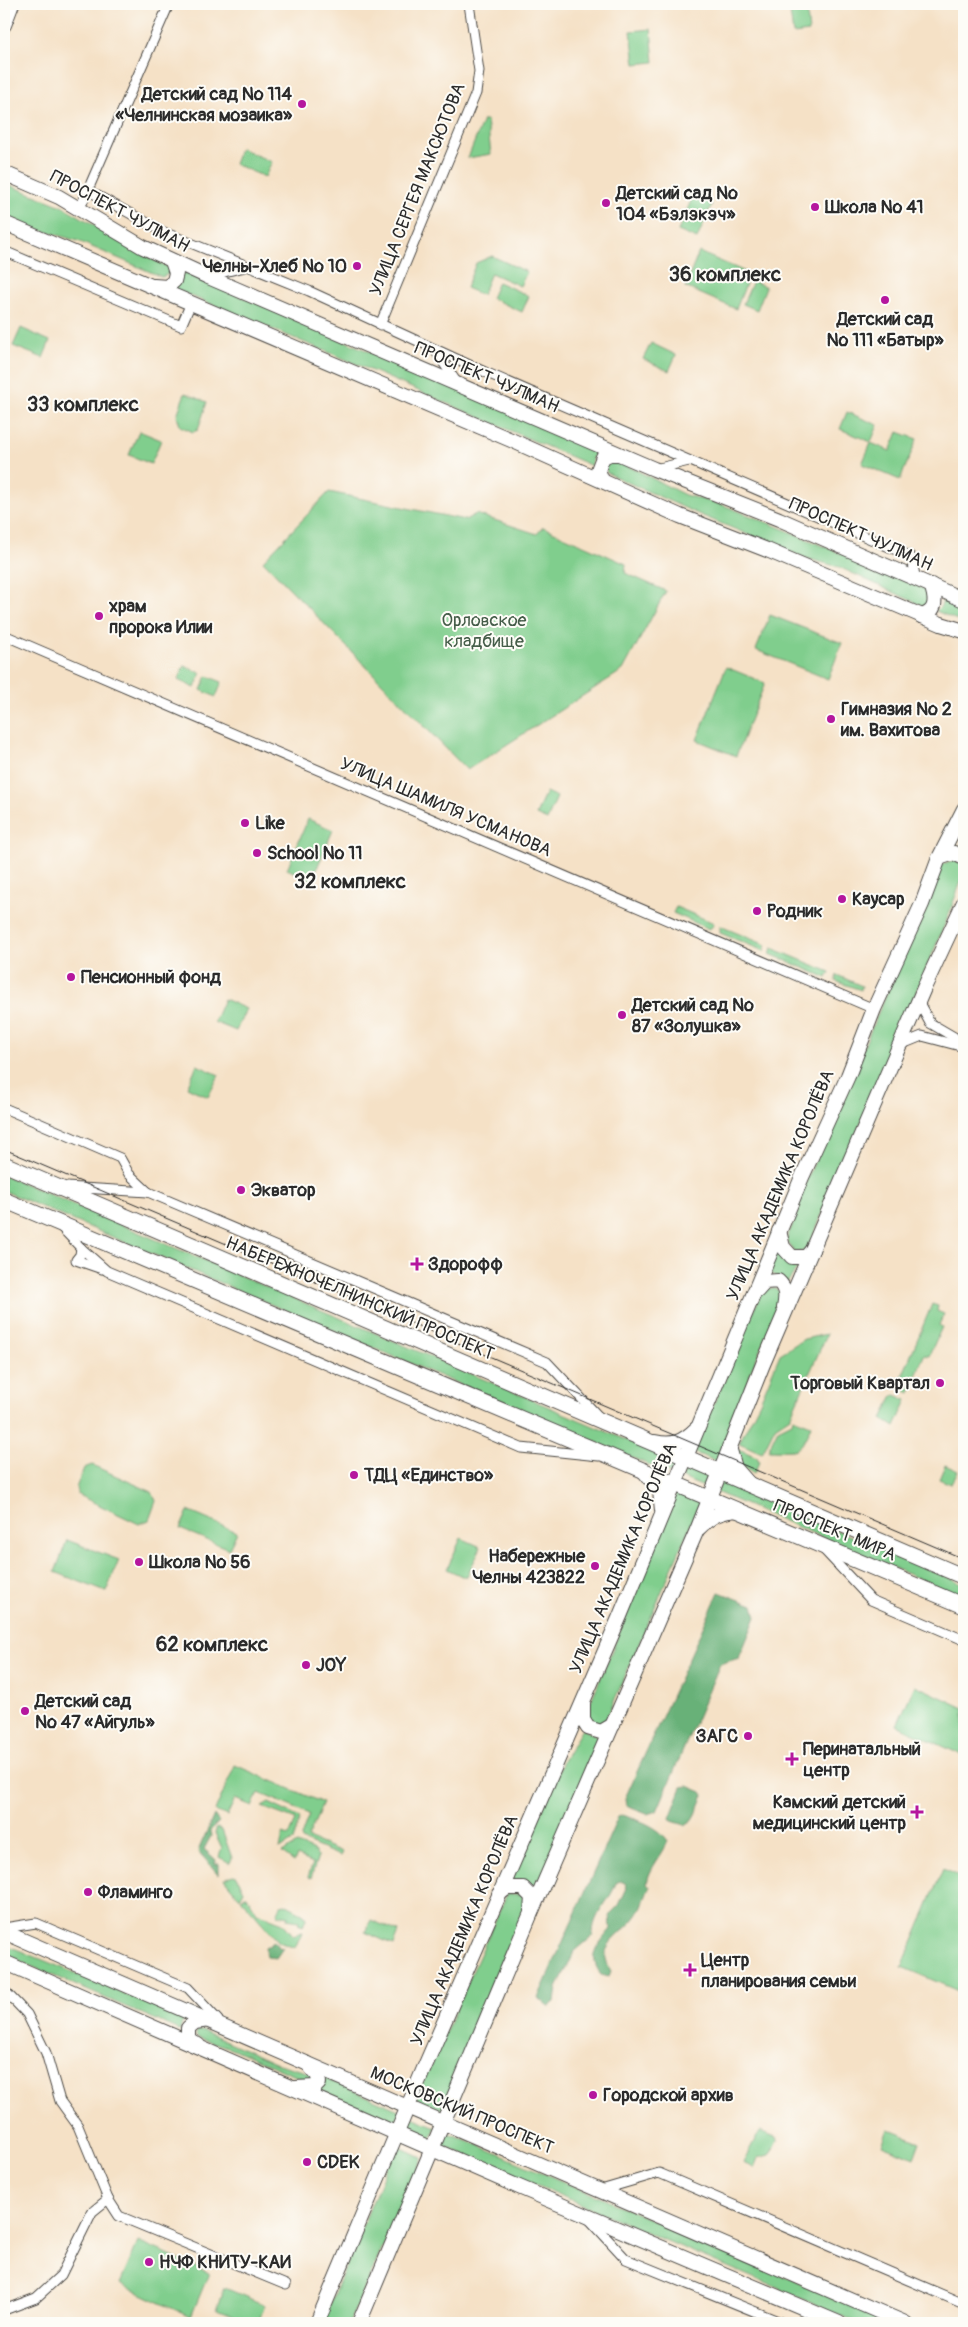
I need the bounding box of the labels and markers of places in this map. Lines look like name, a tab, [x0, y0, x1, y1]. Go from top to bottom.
place label: Детский сад № 114 «Челнинская мозаика»	[115, 83, 293, 127]
marker: Детский сад № 114 «Челнинская мозаика»	[296, 98, 308, 110]
place label: Детский сад № 104 «Бэлэкэч»	[615, 182, 738, 226]
place label: Школа № 41	[824, 196, 924, 219]
marker: Детский сад № 104 «Бэлэкэч»	[600, 197, 612, 209]
marker: Школа № 41	[809, 201, 821, 213]
place label: Челны-Хлеб № 10	[202, 255, 347, 278]
marker: Челны-Хлеб № 10	[351, 260, 363, 272]
marker: Детский сад № 111 «Батыр»	[879, 294, 891, 306]
place label: Детский сад № 111 «Батыр»	[826, 308, 944, 352]
place label: храм пророка Илии	[108, 595, 212, 639]
marker: храм пророка Илии	[93, 610, 105, 622]
place label: Гимназия № 2 им. Вахитова	[840, 698, 952, 742]
marker: Гимназия № 2 им. Вахитова	[825, 713, 837, 725]
place label: Like	[255, 812, 286, 835]
marker: Like	[239, 817, 251, 829]
place label: School № 11	[267, 842, 362, 865]
marker: School № 11	[251, 847, 263, 859]
place label: Каусар	[852, 888, 905, 911]
marker: Каусар	[836, 893, 848, 905]
place label: Родник	[767, 900, 823, 923]
marker: Родник	[751, 905, 763, 917]
place label: Пенсионный фонд	[81, 966, 221, 989]
marker: Пенсионный фонд	[65, 971, 77, 983]
place label: Детский сад № 87 «Золушка»	[631, 994, 754, 1038]
marker: Детский сад № 87 «Золушка»	[616, 1009, 628, 1021]
place label: Экватор	[251, 1179, 316, 1202]
marker: Экватор	[235, 1184, 247, 1196]
place label: Здорофф	[428, 1253, 503, 1276]
marker: Здорофф	[410, 1257, 424, 1271]
place label: Торговый Квартал	[789, 1372, 930, 1395]
marker: Торговый Квартал	[934, 1377, 946, 1389]
place label: ТДЦ «Единство»	[363, 1464, 494, 1487]
marker: ТДЦ «Единство»	[348, 1469, 360, 1481]
place label: Набережные Челны 423822	[472, 1545, 586, 1589]
place label: Школа № 56	[148, 1551, 250, 1574]
marker: Школа № 56	[133, 1556, 145, 1568]
marker: Набережные Челны 423822	[589, 1560, 601, 1572]
place label: JOY	[316, 1654, 347, 1677]
marker: JOY	[300, 1659, 312, 1671]
place label: Детский сад № 47 «Айгуль»	[34, 1690, 155, 1734]
marker: Детский сад № 47 «Айгуль»	[19, 1705, 31, 1717]
place label: ЗАГС	[696, 1725, 738, 1748]
marker: ЗАГС	[742, 1730, 754, 1742]
place label: Перинатальный центр	[803, 1738, 921, 1782]
marker: Перинатальный центр	[785, 1752, 799, 1766]
place label: Камский детский медицинский центр	[753, 1791, 907, 1835]
marker: Камский детский медицинский центр	[910, 1805, 924, 1819]
place label: Фламинго	[97, 1881, 173, 1904]
marker: Фламинго	[82, 1886, 94, 1898]
place label: Центр планирования семьи	[701, 1949, 856, 1993]
marker: Центр планирования семьи	[683, 1963, 697, 1977]
place label: Городской архив	[603, 2084, 734, 2107]
marker: Городской архив	[587, 2089, 599, 2101]
place label: CDEK	[317, 2151, 360, 2174]
marker: CDEK	[301, 2156, 313, 2168]
place label: НЧФ КНИТУ-КАИ	[159, 2251, 291, 2274]
marker: НЧФ КНИТУ-КАИ	[143, 2256, 155, 2268]

